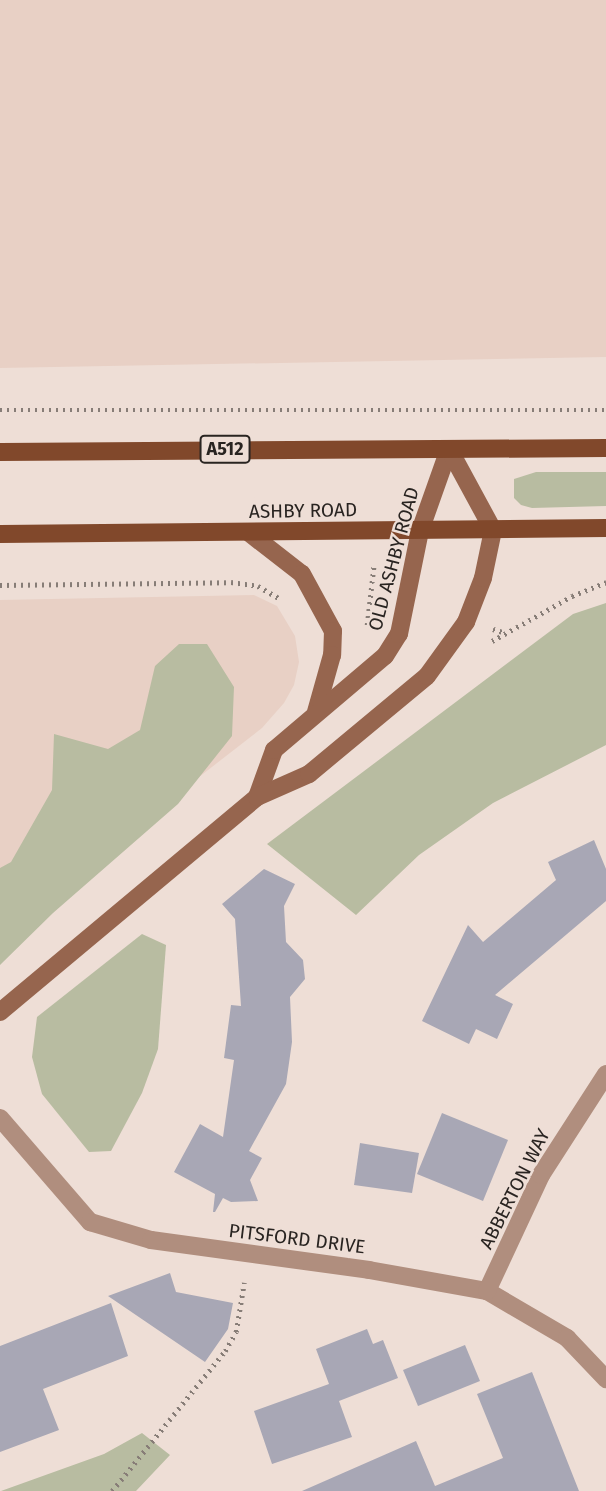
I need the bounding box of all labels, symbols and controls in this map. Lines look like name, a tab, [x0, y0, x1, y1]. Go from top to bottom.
road number: A512	[199, 434, 251, 463]
street label: OLD ASHBY ROAD	[364, 485, 424, 633]
street label: ASHBY ROAD	[249, 499, 357, 523]
street label: ABBERTON WAY	[475, 1125, 555, 1253]
street label: PITSFORD DRIVE	[227, 1219, 367, 1259]

